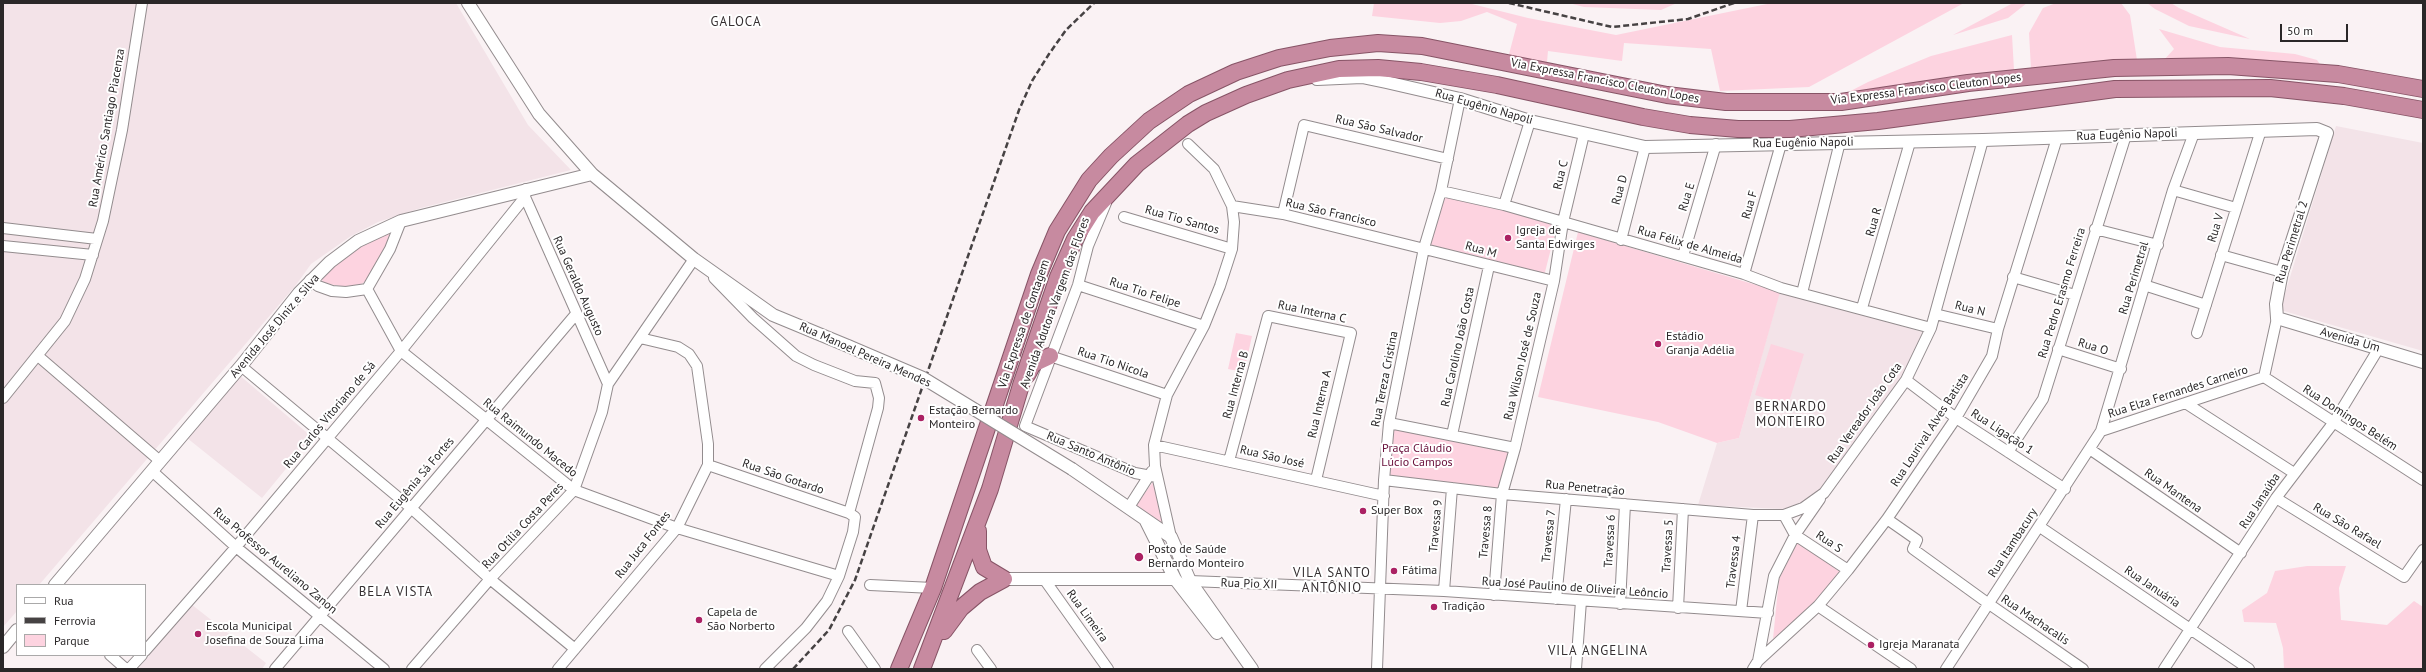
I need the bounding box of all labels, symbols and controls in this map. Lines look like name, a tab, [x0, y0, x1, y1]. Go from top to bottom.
district label: GALOCA	[711, 14, 761, 30]
scale bar	[2282, 16, 2350, 42]
text: 50 m	[2287, 23, 2313, 38]
street label: Rua Américo Santiago Piacenza	[86, 48, 128, 208]
street label: Via Expressa Francisco Cleuton Lopes	[1510, 56, 1700, 106]
street label: Via Expressa Francisco Cleuton Lopes	[1830, 70, 2022, 108]
street label: Rua Eugênio Napoli	[1433, 86, 1535, 128]
street label: Rua São Salvador	[1334, 112, 1424, 146]
street label: Rua Eugênio Napoli	[2076, 126, 2178, 144]
street label: Rua Eugênio Napoli	[1752, 135, 1854, 151]
street label: Rua C	[1551, 159, 1571, 191]
street label: Rua D	[1609, 173, 1631, 207]
street label: Rua E	[1676, 181, 1698, 213]
street label: Rua F	[1739, 189, 1761, 221]
street label: Rua São Francisco	[1284, 196, 1378, 230]
street label: Rua Perimetral 2	[2273, 199, 2311, 285]
street label: Rua Tio Santos	[1143, 203, 1221, 237]
street label: Rua R	[1863, 206, 1885, 238]
street label: Rua V	[2205, 212, 2227, 244]
street label: Avenida Adutora Vargem das Flores	[1017, 215, 1093, 391]
street label: Rua Félix de Almeida	[1636, 223, 1744, 267]
place label: Igreja de Santa Edwirges	[1516, 224, 1595, 252]
street label: Rua Pedro Erasmo Ferreira	[2035, 226, 2089, 360]
marker: Igreja de Santa Edwirges	[1503, 233, 1513, 243]
street label: Rua Geraldo Augusto	[550, 234, 606, 338]
street label: Rua M	[1464, 239, 1498, 261]
street label: Rua Perimetral	[2116, 240, 2152, 316]
street label: Via Expressa de Contagem	[995, 258, 1053, 390]
street label: Avenida José Diniz e Silva	[227, 271, 323, 381]
street label: Rua Tio Felipe	[1108, 275, 1182, 311]
street label: Rua Carolino João Costa	[1438, 286, 1478, 408]
street label: Rua Wilson José de Souza	[1501, 290, 1545, 422]
street label: Rua Interna C	[1277, 298, 1347, 326]
street label: Rua N	[1953, 298, 1987, 320]
street label: Rua Manoel Pereira Mendes	[797, 319, 933, 391]
street label: Avenida Um	[2319, 325, 2381, 355]
street label: Rua Tereza Cristina	[1369, 330, 1401, 428]
place label: Estádio Granja Adélia	[1666, 330, 1735, 358]
street label: Rua O	[2076, 336, 2110, 358]
marker: Estádio Granja Adélia	[1653, 339, 1663, 349]
street label: Rua Tio Nicola	[1075, 344, 1151, 382]
street label: Rua Interna B	[1220, 350, 1252, 420]
street label: Rua Carlos Vitoriano de Sá	[281, 358, 379, 472]
street label: Rua Vereador João Cota	[1825, 360, 1905, 466]
street label: Rua Elza Fernandes Carneiro	[2106, 363, 2250, 421]
street label: Rua Interna A	[1305, 368, 1335, 440]
street label: Rua Lourival Alves Batista	[1888, 370, 1972, 490]
street label: Rua Domingos Belém	[2300, 382, 2400, 454]
street label: Rua Raimundo Macedo	[480, 396, 580, 480]
district label: BERNARDO MONTEIRO	[1755, 399, 1827, 430]
place label: Estação Bernardo Monteiro	[929, 404, 1018, 432]
street label: Rua Ligação 1	[1968, 406, 2036, 458]
marker: Estação Bernardo Monteiro	[916, 413, 926, 423]
street label: Rua Santo Antônio	[1044, 429, 1138, 479]
street label: Rua Eugênia Sá Fortes	[373, 434, 457, 532]
park label: Praça Cláudio Lúcio Campos	[1381, 442, 1453, 470]
street label: Rua São José	[1238, 443, 1306, 471]
street label: Rua São Gotardo	[740, 456, 826, 498]
street label: Rua Mantena	[2141, 466, 2205, 516]
street label: Rua Janaúba	[2237, 470, 2283, 532]
street label: Rua Penetração	[1545, 477, 1625, 499]
street label: Rua Otília Costa Peres	[479, 480, 567, 572]
street label: Travessa 9	[1427, 499, 1445, 553]
street label: Rua São Rafael	[2310, 500, 2384, 552]
place label: Super Box	[1371, 504, 1423, 518]
street label: Rua Professor Aureliano Zanon	[210, 505, 340, 617]
street label: Travessa 8	[1477, 505, 1495, 559]
marker: Super Box	[1358, 506, 1368, 516]
street label: Rua Itambacury	[1985, 506, 2041, 580]
street label: Rua Juca Fontes	[612, 508, 674, 582]
street label: Travessa 7	[1539, 509, 1559, 563]
street label: Travessa 6	[1601, 514, 1619, 568]
street label: Travessa 5	[1659, 519, 1677, 573]
street label: Rua S	[1813, 528, 1845, 556]
street label: Travessa 4	[1724, 535, 1744, 589]
place label: Posto de Saúde Bernardo Monteiro	[1148, 543, 1244, 571]
marker: Posto de Saúde Bernardo Monteiro	[1133, 551, 1145, 563]
street label: Rua Januária	[2121, 563, 2183, 611]
place label: Fátima	[1402, 564, 1437, 578]
district label: VILA SANTO ANTÔNIO	[1293, 565, 1371, 596]
marker: Fátima	[1389, 566, 1399, 576]
street label: Rua José Paulino de Oliveira Leôncio	[1481, 574, 1669, 602]
street label: Rua Pio XII	[1220, 576, 1278, 592]
legend	[16, 584, 146, 656]
district label: BELA VISTA	[359, 584, 433, 600]
street label: Rua Limeira	[1063, 587, 1111, 645]
street label: Rua Machacalis	[1998, 592, 2072, 648]
text: Rua	[54, 593, 73, 608]
place label: Tradição	[1442, 600, 1485, 614]
marker: Tradição	[1429, 602, 1439, 612]
place label: Capela de São Norberto	[707, 606, 775, 634]
text: Ferrovia	[54, 613, 96, 628]
marker: Capela de São Norberto	[694, 615, 704, 625]
place label: Escola Municipal Josefina de Souza Lima	[206, 620, 324, 648]
marker: Escola Municipal Josefina de Souza Lima	[193, 629, 203, 639]
text: Parque	[54, 633, 89, 648]
place label: Igreja Maranata	[1879, 638, 1959, 652]
marker: Igreja Maranata	[1866, 640, 1876, 650]
district label: VILA ANGELINA	[1548, 643, 1648, 659]

